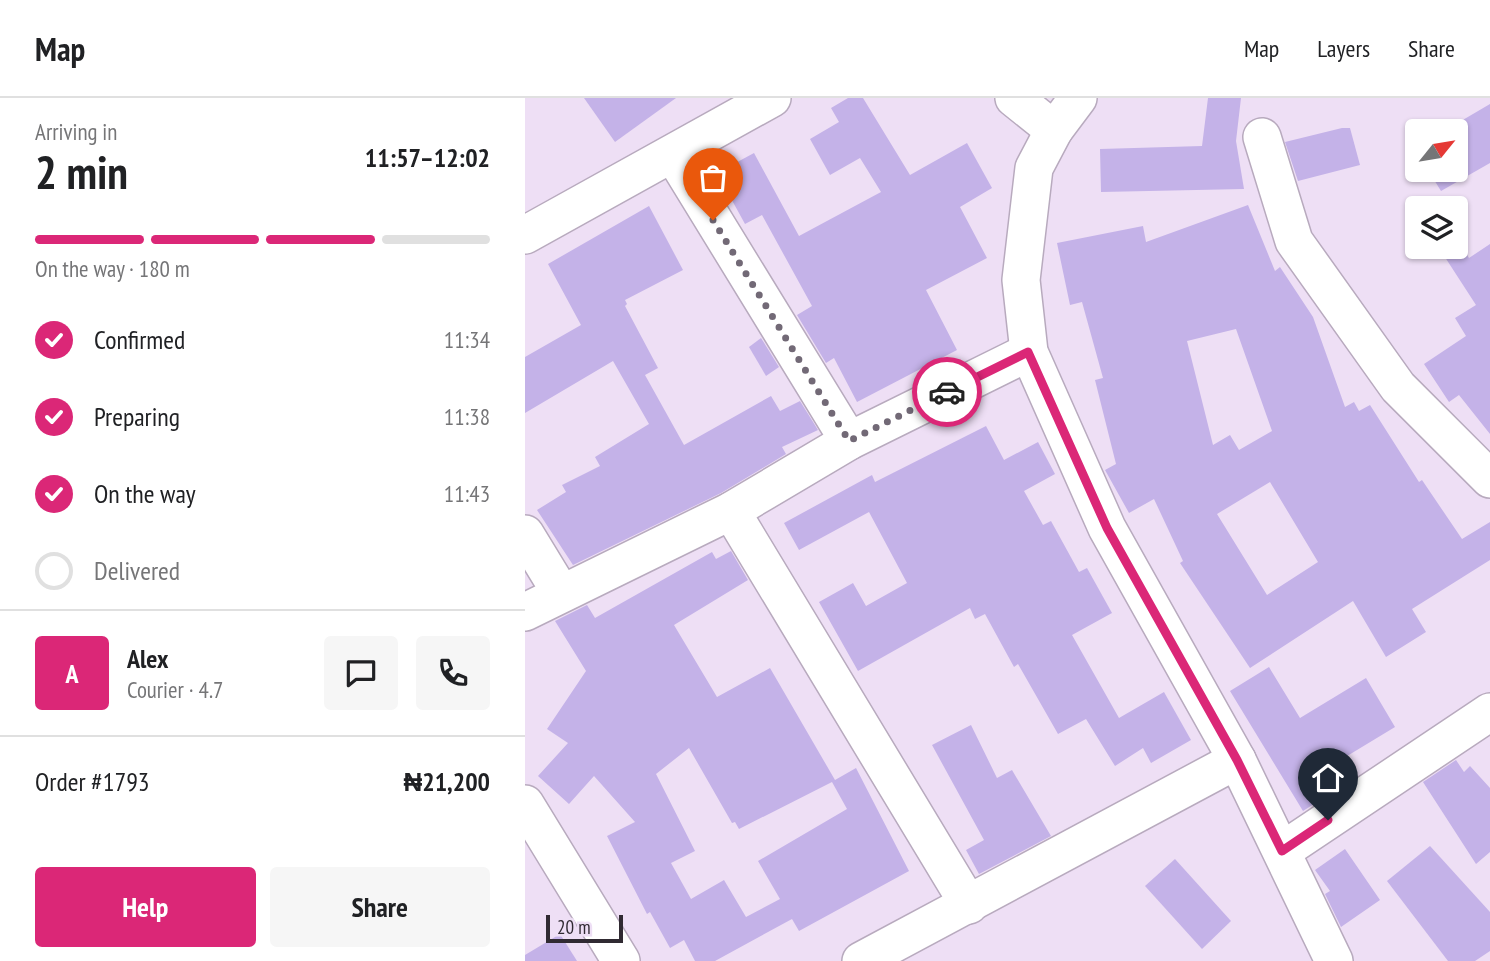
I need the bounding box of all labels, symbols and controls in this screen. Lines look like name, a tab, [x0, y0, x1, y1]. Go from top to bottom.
text: Map	[35, 27, 85, 70]
text: Map	[1244, 33, 1279, 64]
text: Layers	[1317, 33, 1370, 64]
text: Share	[1408, 33, 1455, 64]
text: Arriving in	[35, 117, 117, 146]
north arrow	[1405, 119, 1468, 182]
map controls	[1405, 119, 1468, 259]
text: 11:57–12:02	[365, 141, 490, 174]
text: 2 min	[35, 142, 128, 202]
pin	[683, 148, 743, 220]
icon: bag	[694, 159, 732, 197]
button: layers	[1405, 196, 1468, 259]
text: On the way · 180 m	[35, 254, 190, 283]
icon: check	[35, 321, 73, 359]
text: Confirmed	[94, 323, 185, 356]
text: 11:34	[444, 325, 490, 354]
courier	[912, 357, 982, 427]
icon: car	[928, 373, 966, 411]
icon: check	[35, 398, 73, 436]
text: Preparing	[94, 400, 180, 433]
text: 11:38	[444, 402, 490, 431]
icon: check	[35, 475, 73, 513]
text: On the way	[94, 477, 196, 510]
text: 11:43	[444, 479, 490, 508]
text: Delivered	[94, 554, 180, 587]
button: chat	[324, 636, 398, 710]
button: phone	[416, 636, 490, 710]
text: Alex	[127, 642, 168, 675]
text: A	[65, 657, 79, 690]
text: Courier · 4.7	[127, 675, 223, 704]
pin	[1298, 748, 1358, 820]
icon: home	[1309, 759, 1347, 797]
text: Order #1793	[35, 765, 150, 798]
text: ₦21,200	[403, 765, 490, 798]
button: Help	[35, 867, 256, 947]
button: Share	[270, 867, 490, 947]
scale bar	[546, 912, 623, 944]
text: 20 m	[557, 915, 591, 939]

